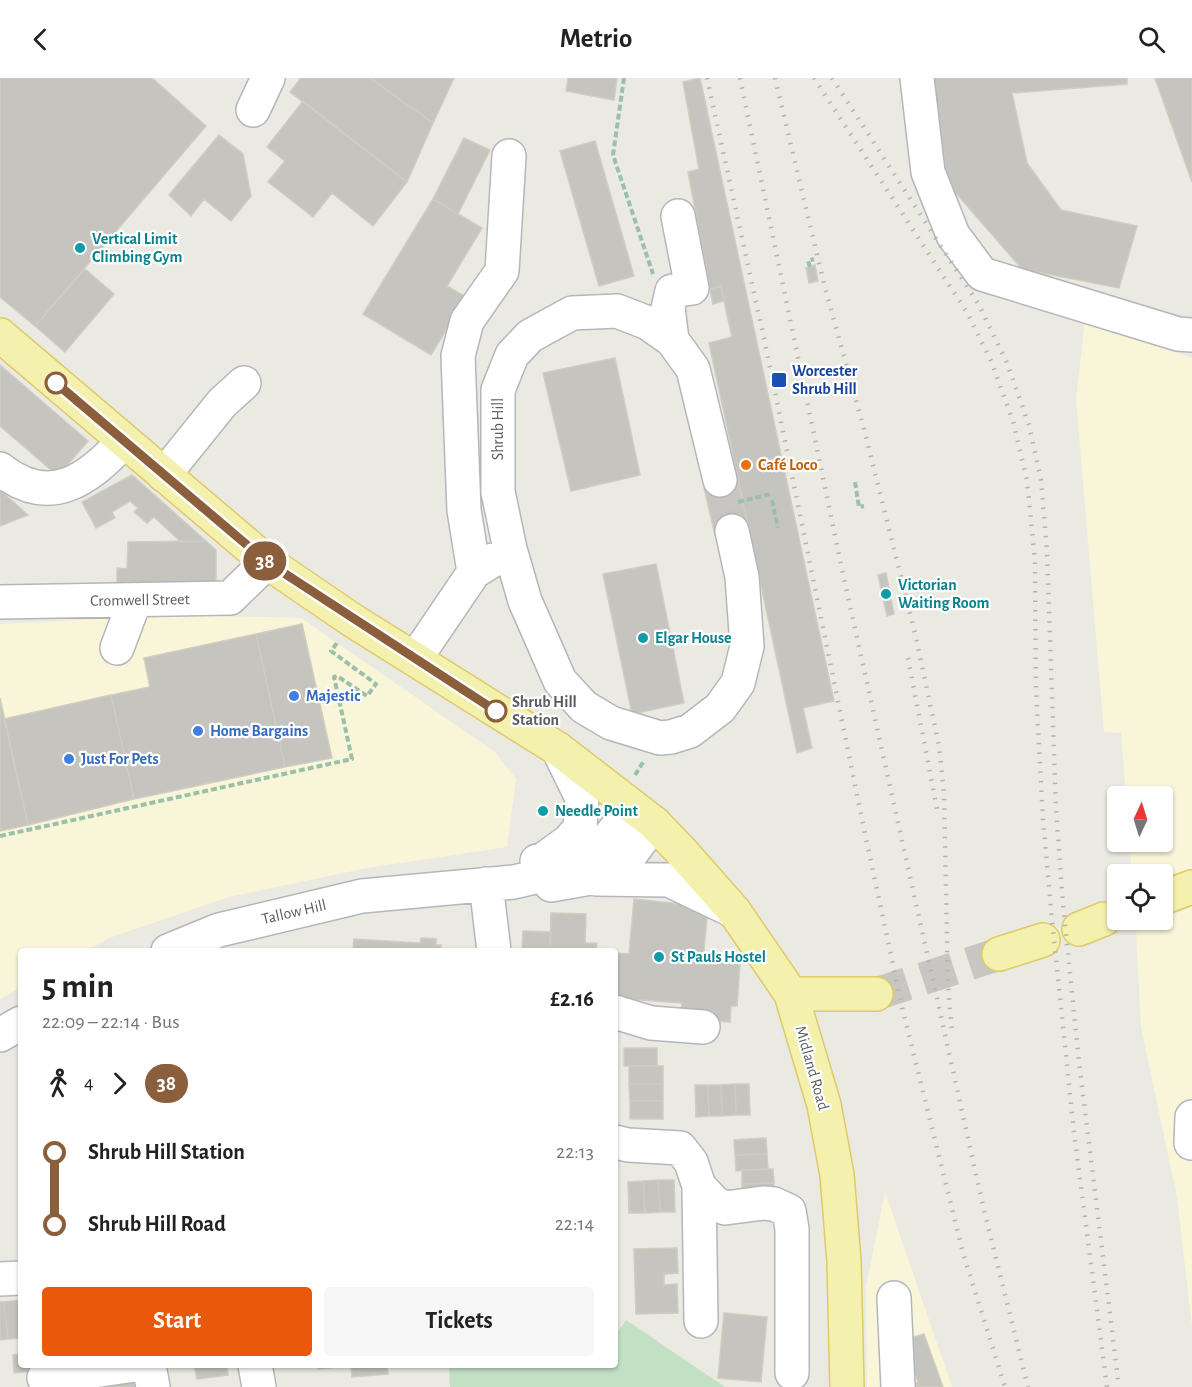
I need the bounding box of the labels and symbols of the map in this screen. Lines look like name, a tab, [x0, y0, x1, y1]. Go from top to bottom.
place label: Vertical Limit Climbing Gym	[92, 231, 182, 266]
marker: Vertical Limit Climbing Gym	[73, 241, 87, 255]
place label: Worcester Shrub Hill	[792, 363, 858, 397]
marker: Worcester Shrub Hill	[770, 371, 788, 389]
unlabelled marker	[45, 372, 67, 394]
street label: Shrub Hill	[490, 398, 506, 460]
place label: Café Loco	[758, 457, 818, 473]
marker: Café Loco	[739, 458, 753, 472]
line badge: 38	[238, 542, 292, 580]
place label: Victorian Waiting Room	[898, 577, 989, 611]
marker: Victorian Waiting Room	[879, 587, 893, 601]
street label: Cromwell Street	[90, 591, 190, 609]
place label: Elgar House	[655, 630, 732, 646]
marker: Elgar House	[636, 631, 650, 645]
place label: Majestic	[306, 688, 360, 705]
marker: Majestic	[287, 689, 301, 703]
place label: Shrub Hill Station	[512, 694, 577, 728]
marker: Shrub Hill Station	[485, 700, 507, 722]
place label: Home Bargains	[210, 723, 308, 739]
marker: Home Bargains	[191, 724, 205, 738]
place label: Just For Pets	[81, 751, 159, 767]
marker: Just For Pets	[62, 752, 76, 766]
north arrow	[1107, 786, 1173, 852]
place label: Needle Point	[555, 803, 638, 819]
marker: Needle Point	[536, 804, 550, 818]
street label: Tallow Hill	[260, 897, 328, 927]
place label: St Pauls Hostel	[671, 949, 766, 965]
marker: St Pauls Hostel	[652, 950, 666, 964]
street label: Midland Road	[792, 1024, 832, 1112]

